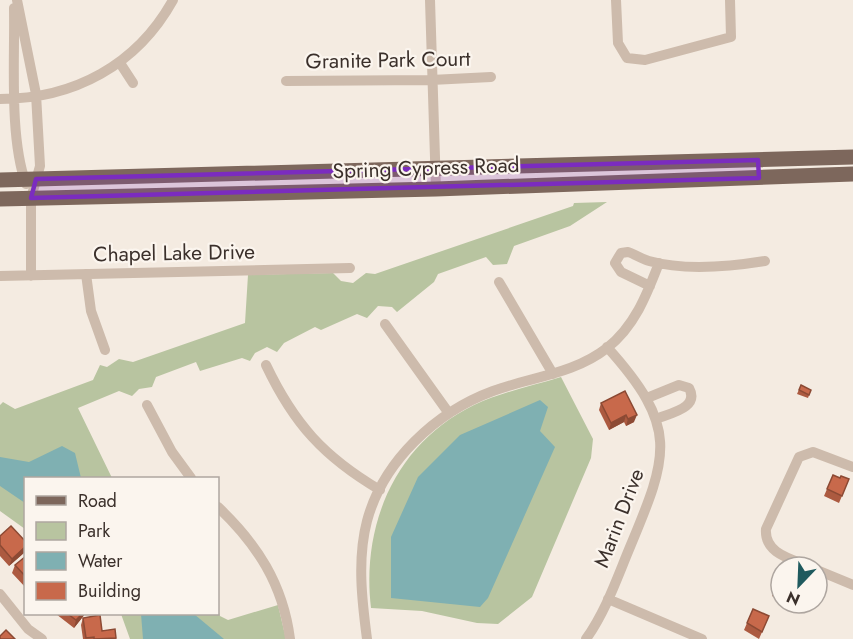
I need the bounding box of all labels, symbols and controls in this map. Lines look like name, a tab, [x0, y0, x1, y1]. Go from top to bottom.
street label: Granite Park Court	[305, 44, 471, 76]
street label: Spring Cypress Road	[332, 150, 520, 186]
street label: Chapel Lake Drive	[93, 237, 255, 269]
street label: Marin Drive	[586, 464, 652, 572]
legend	[24, 477, 219, 615]
text: Road	[78, 488, 117, 514]
text: Park	[78, 518, 110, 544]
text: Water	[78, 548, 123, 574]
north arrow	[769, 555, 829, 615]
text: Building	[78, 578, 141, 604]
text: N	[783, 585, 804, 611]

